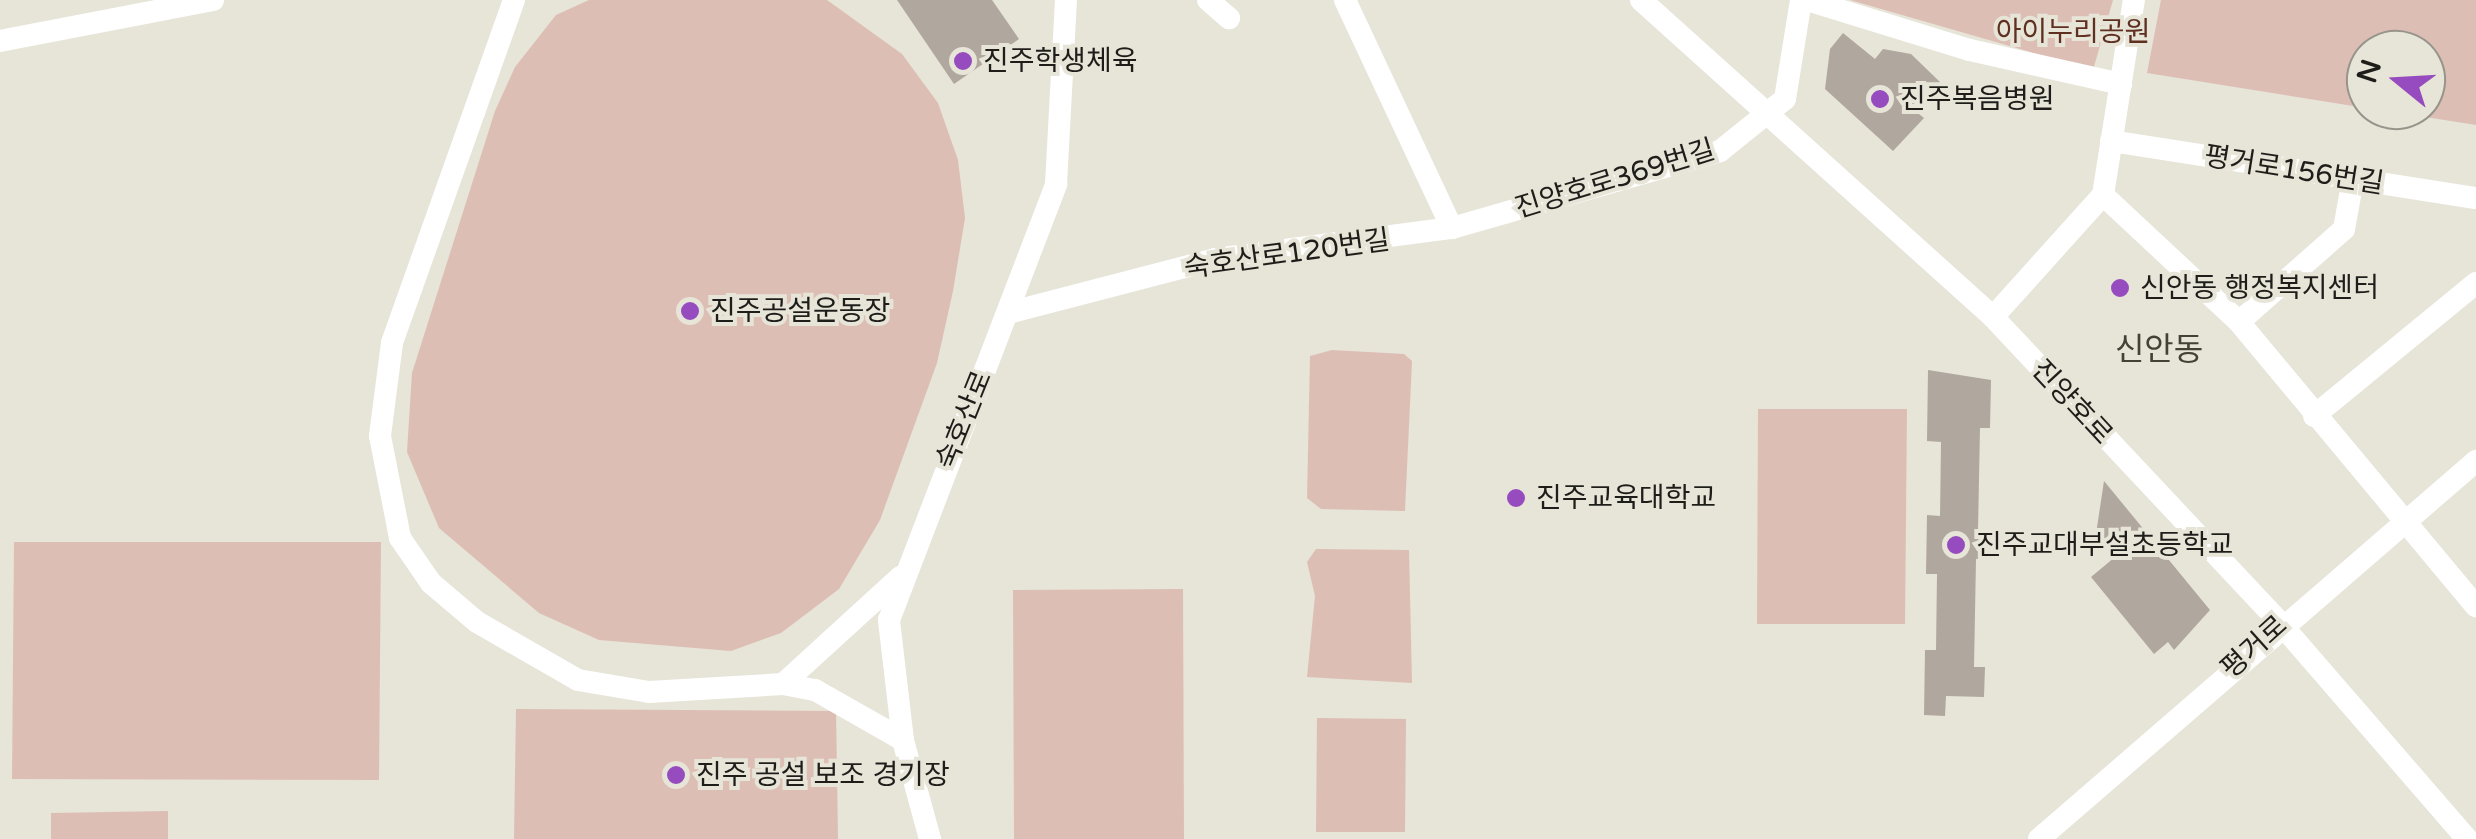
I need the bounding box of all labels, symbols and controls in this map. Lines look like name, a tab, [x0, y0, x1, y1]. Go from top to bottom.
park label: 아이누리공원	[1996, 15, 2150, 49]
north arrow	[2346, 30, 2446, 130]
place label: 진주학생체육	[983, 44, 1138, 78]
marker: 진주학생체육	[952, 50, 974, 72]
text: N	[2350, 55, 2389, 87]
place label: 진주복음병원	[1900, 82, 2055, 116]
marker: 진주복음병원	[1869, 88, 1891, 110]
street label: 진양호로369번길	[1511, 133, 1719, 225]
street label: 평거로156번길	[2202, 139, 2386, 201]
street label: 숙호산로120번길	[1182, 223, 1392, 285]
place label: 신안동 행정복지센터	[2140, 271, 2379, 305]
marker: 신안동 행정복지센터	[2109, 277, 2131, 299]
place label: 진주공설운동장	[710, 294, 890, 328]
marker: 진주공설운동장	[679, 300, 701, 322]
district label: 신안동	[2115, 331, 2203, 369]
street label: 진양호로	[2025, 353, 2119, 451]
street label: 숙호산로	[929, 366, 999, 474]
place label: 진주교육대학교	[1536, 481, 1716, 515]
marker: 진주교육대학교	[1505, 487, 1527, 509]
place label: 진주교대부설초등학교	[1976, 528, 2234, 562]
marker: 진주교대부설초등학교	[1945, 534, 1967, 556]
street label: 평거로	[2214, 609, 2294, 685]
place label: 진주 공설 보조 경기장	[696, 758, 950, 792]
marker: 진주 공설 보조 경기장	[665, 764, 687, 786]

